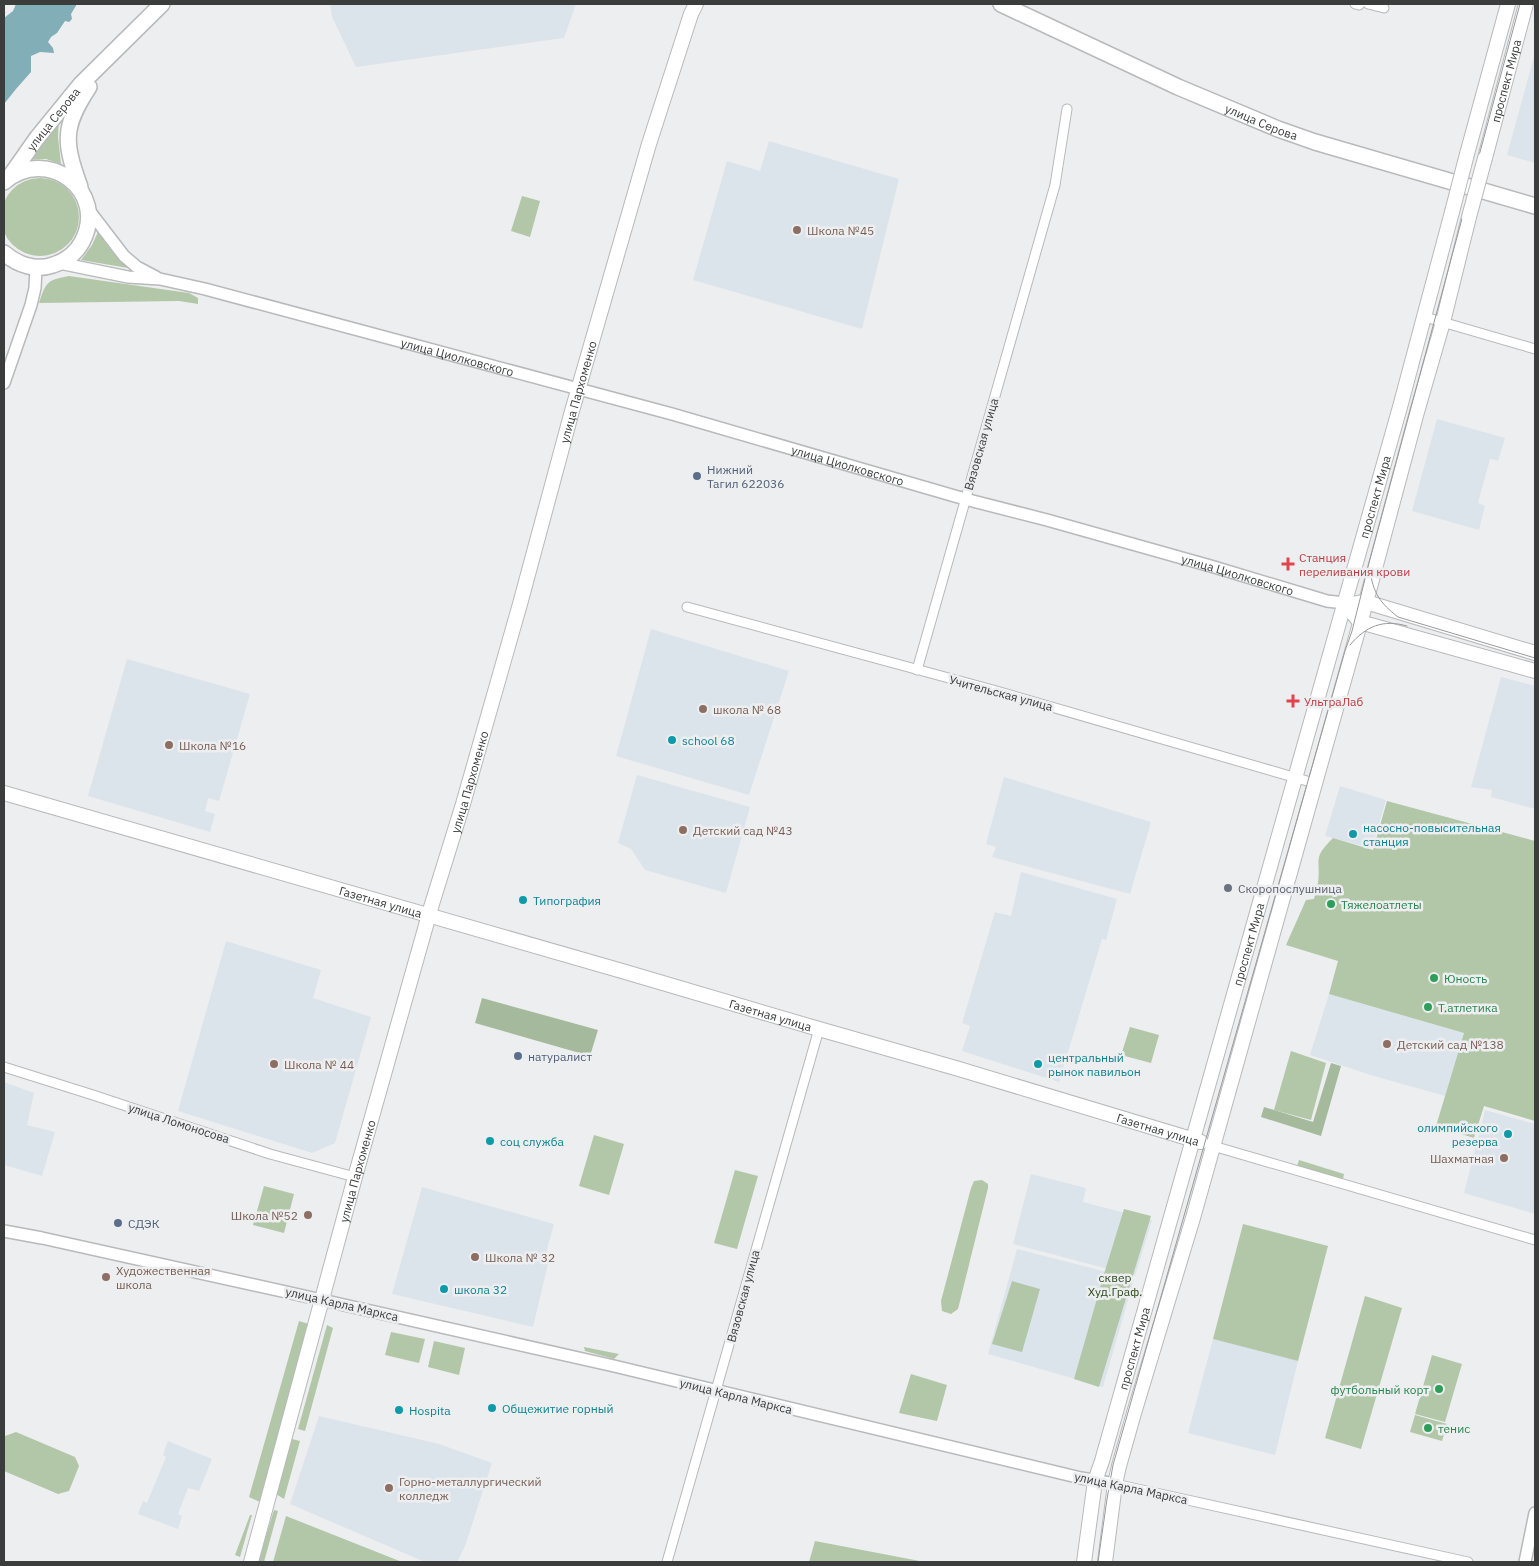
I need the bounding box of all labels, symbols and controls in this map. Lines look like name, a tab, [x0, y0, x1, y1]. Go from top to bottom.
street label: проспект Мира	[1487, 37, 1524, 124]
street label: улица Серова	[23, 84, 83, 154]
street label: улица Серова	[1223, 100, 1300, 143]
place label: Школа №45	[807, 223, 874, 238]
marker: Школа №45	[791, 224, 803, 236]
street label: улица Циолковского	[399, 334, 516, 379]
street label: улица Пархоменко	[556, 339, 599, 445]
street label: Вязовская улица	[961, 396, 1001, 492]
street label: улица Циолковского	[790, 442, 906, 488]
street label: проспект Мира	[1356, 453, 1394, 540]
place label: Нижний Тагил 622036	[707, 462, 785, 491]
marker: Нижний Тагил 622036	[691, 470, 703, 482]
place label: Станция переливания крови	[1299, 550, 1410, 579]
street label: улица Циолковского	[1180, 551, 1296, 598]
marker: Станция переливания крови	[1281, 557, 1295, 571]
street label: Учительская улица	[947, 672, 1055, 714]
marker: УльтраЛаб	[1286, 694, 1300, 708]
place label: УльтраЛаб	[1304, 694, 1364, 709]
place label: школа № 68	[713, 702, 781, 717]
marker: школа № 68	[697, 703, 709, 715]
street label: улица Пархоменко	[447, 729, 491, 835]
place label: school 68	[682, 733, 735, 748]
marker: school 68	[666, 734, 678, 746]
place label: Школа №16	[179, 738, 246, 753]
marker: Школа №16	[163, 739, 175, 751]
place label: насосно-повысительная станция	[1363, 820, 1501, 849]
place label: Детский сад №43	[693, 823, 793, 838]
marker: Детский сад №43	[677, 824, 689, 836]
marker: насосно-повысительная станция	[1347, 828, 1359, 840]
place label: Скоропослушница	[1238, 881, 1343, 896]
street label: Газетная улица	[338, 882, 424, 921]
marker: Скоропослушница	[1222, 882, 1234, 894]
place label: Типография	[533, 893, 601, 908]
marker: Типография	[517, 894, 529, 906]
place label: Тяжелоатлеты	[1341, 897, 1422, 912]
marker: Тяжелоатлеты	[1325, 898, 1337, 910]
street label: проспект Мира	[1229, 900, 1267, 987]
place label: Юность	[1444, 971, 1487, 986]
marker: Юность	[1428, 972, 1440, 984]
street label: Газетная улица	[727, 995, 814, 1034]
place label: Т.атлетика	[1438, 1000, 1498, 1015]
marker: Т.атлетика	[1422, 1001, 1434, 1013]
place label: Детский сад №138	[1397, 1037, 1504, 1052]
marker: Детский сад №138	[1381, 1038, 1393, 1050]
place label: натуралист	[528, 1049, 592, 1064]
marker: натуралист	[512, 1050, 524, 1062]
place label: центральный рынок павильон	[1048, 1050, 1141, 1079]
place label: Школа № 44	[284, 1057, 354, 1072]
marker: Школа № 44	[268, 1058, 280, 1070]
marker: центральный рынок павильон	[1032, 1058, 1044, 1070]
street label: улица Ломоносова	[126, 1100, 232, 1147]
street label: Газетная улица	[1115, 1110, 1202, 1149]
street label: улица Пархоменко	[336, 1118, 378, 1224]
place label: олимпийского резерва	[1417, 1120, 1499, 1149]
marker: олимпийского резерва	[1502, 1128, 1514, 1140]
place label: соц служба	[500, 1134, 565, 1149]
marker: соц служба	[484, 1135, 496, 1147]
place label: Шахматная	[1430, 1151, 1494, 1166]
marker: Шахматная	[1498, 1152, 1510, 1164]
place label: Школа №52	[231, 1208, 298, 1223]
marker: Школа №52	[302, 1209, 314, 1221]
place label: СДЭК	[128, 1216, 160, 1231]
marker: СДЭК	[112, 1217, 124, 1229]
street label: Вязовская улица	[723, 1248, 763, 1344]
place label: Школа № 32	[485, 1250, 555, 1265]
marker: Школа № 32	[469, 1251, 481, 1263]
place label: Художественная школа	[116, 1263, 210, 1292]
park label: сквер Худ.Граф.	[1088, 1270, 1142, 1299]
marker: Художественная школа	[100, 1271, 112, 1283]
place label: школа 32	[454, 1282, 507, 1297]
marker: школа 32	[438, 1283, 450, 1295]
street label: улица Карла Маркса	[284, 1284, 400, 1324]
street label: проспект Мира	[1115, 1305, 1153, 1392]
street label: улица Карла Маркса	[678, 1375, 794, 1417]
place label: футбольный корт	[1330, 1382, 1429, 1397]
marker: футбольный корт	[1433, 1383, 1445, 1395]
place label: Общежитие горный	[502, 1401, 613, 1416]
marker: Общежитие горный	[486, 1402, 498, 1414]
place label: Hospita	[409, 1403, 451, 1418]
marker: Hospita	[393, 1404, 405, 1416]
place label: тенис	[1438, 1421, 1470, 1436]
marker: тенис	[1422, 1422, 1434, 1434]
street label: улица Карла Маркса	[1073, 1469, 1190, 1507]
place label: Горно-металлургический колледж	[399, 1474, 542, 1503]
marker: Горно-металлургический колледж	[383, 1482, 395, 1494]

